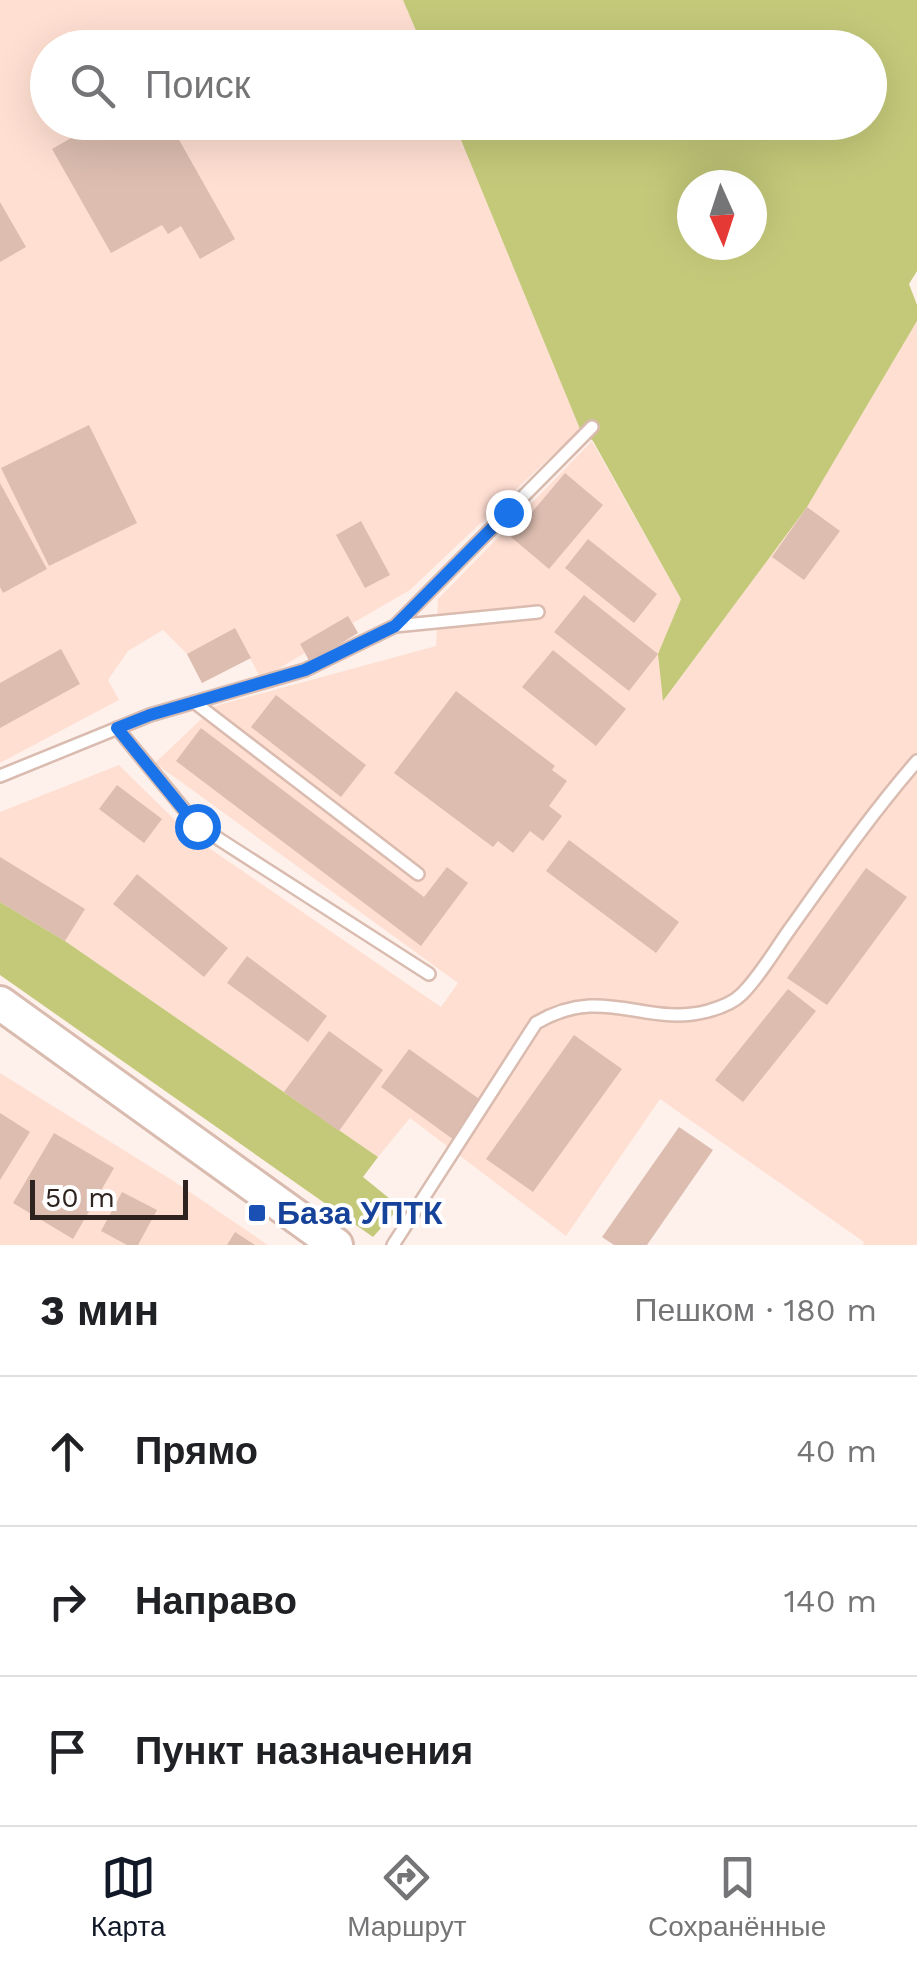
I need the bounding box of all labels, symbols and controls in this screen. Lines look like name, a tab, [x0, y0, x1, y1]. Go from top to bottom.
search box	[30, 30, 887, 140]
icon: search	[65, 58, 120, 113]
text: Поиск	[145, 63, 250, 107]
north arrow	[677, 170, 767, 260]
route end	[486, 490, 532, 536]
route start	[175, 804, 221, 850]
scale bar	[30, 1175, 188, 1220]
text: 50 m	[45, 1181, 115, 1214]
place label: База УПТК	[277, 1194, 443, 1232]
marker: База УПТК	[246, 1202, 268, 1224]
text: 3 мин	[40, 1286, 159, 1335]
text: Пешком · 180 m	[634, 1291, 877, 1329]
icon: ahead	[40, 1424, 95, 1479]
text: Прямо	[135, 1429, 258, 1473]
text: 40 m	[796, 1432, 877, 1470]
icon: right	[40, 1574, 95, 1629]
text: Направо	[135, 1579, 297, 1623]
text: 140 m	[784, 1582, 877, 1620]
icon: arrive	[40, 1724, 95, 1779]
text: Пункт назначения	[135, 1729, 473, 1773]
tab: Карта	[91, 1850, 166, 1943]
tab: Маршрут	[347, 1850, 466, 1943]
tab: Сохранённые	[648, 1850, 826, 1943]

